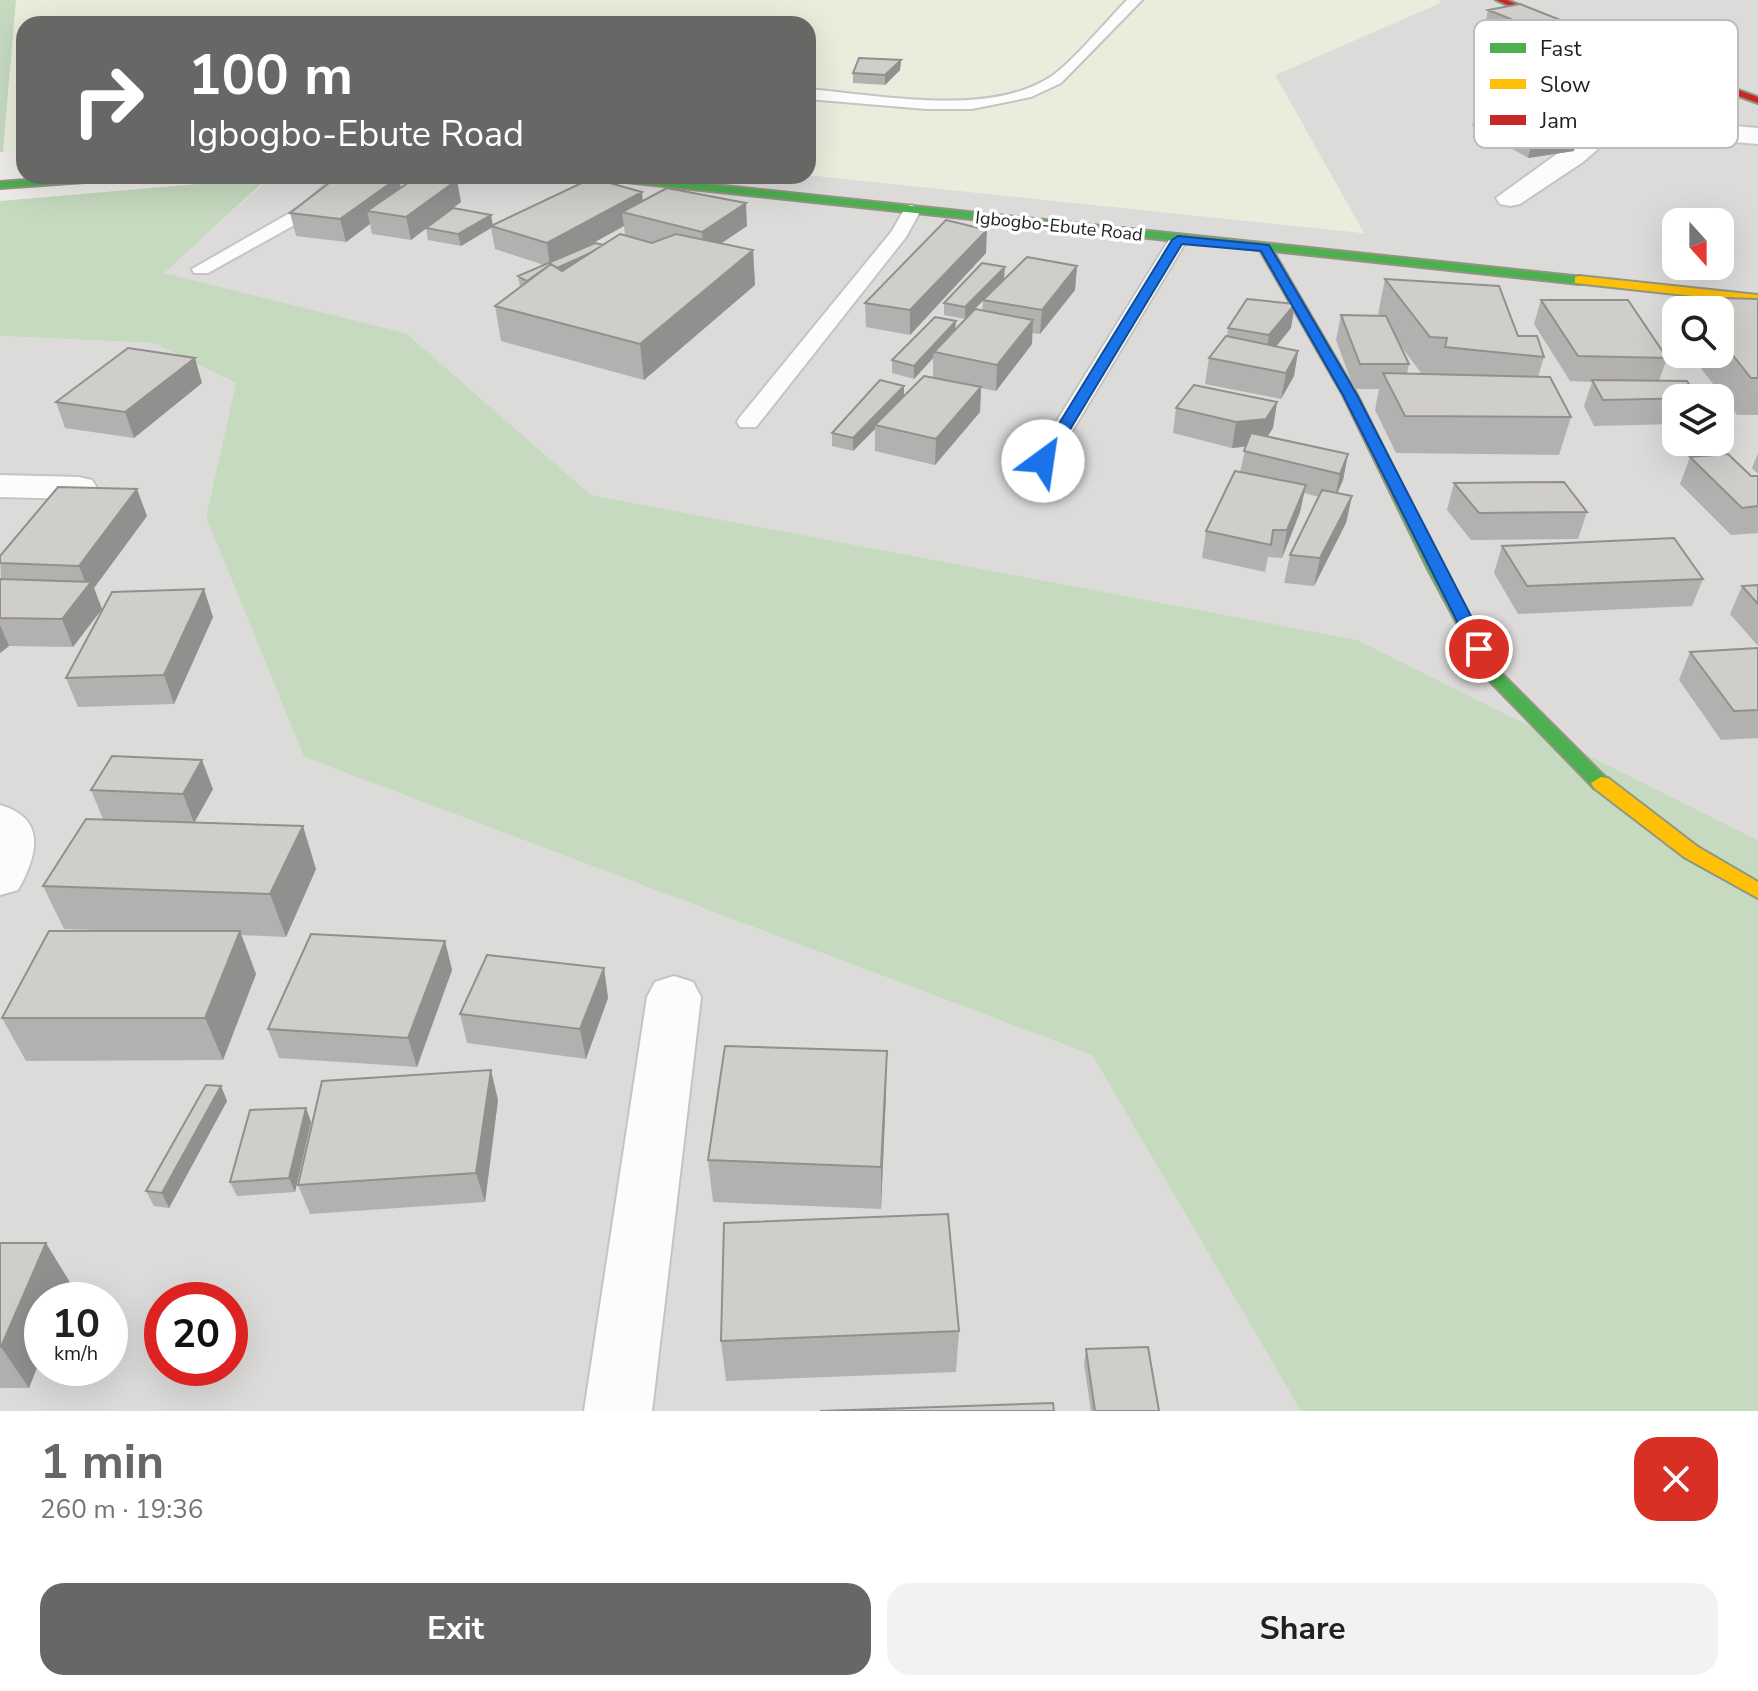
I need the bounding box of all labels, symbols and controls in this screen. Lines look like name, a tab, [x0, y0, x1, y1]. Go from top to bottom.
legend	[1474, 20, 1738, 148]
text: Fast	[1540, 34, 1582, 64]
text: 100 m	[188, 37, 353, 114]
icon: right	[56, 48, 160, 152]
text: Slow	[1540, 70, 1591, 100]
text: Jam	[1539, 106, 1578, 136]
text: Igbogbo-Ebute Road	[188, 110, 524, 159]
street label: Igbogbo-Ebute Road	[974, 205, 1144, 247]
north arrow	[1662, 208, 1734, 280]
map controls	[1662, 208, 1734, 456]
button: search	[1662, 296, 1734, 368]
button: layers	[1662, 384, 1734, 456]
position arrow	[1001, 419, 1085, 503]
pin	[1445, 615, 1513, 683]
icon: arrive	[1457, 627, 1501, 671]
speed limit sign: 20	[144, 1282, 248, 1386]
text: 10	[52, 1297, 100, 1351]
text: km/h	[54, 1340, 98, 1367]
text: 1 min	[40, 1429, 164, 1495]
button: close	[1634, 1437, 1718, 1521]
text: 260 m · 19:36	[40, 1492, 203, 1527]
button: Exit	[40, 1583, 871, 1675]
button: Share	[887, 1583, 1718, 1675]

